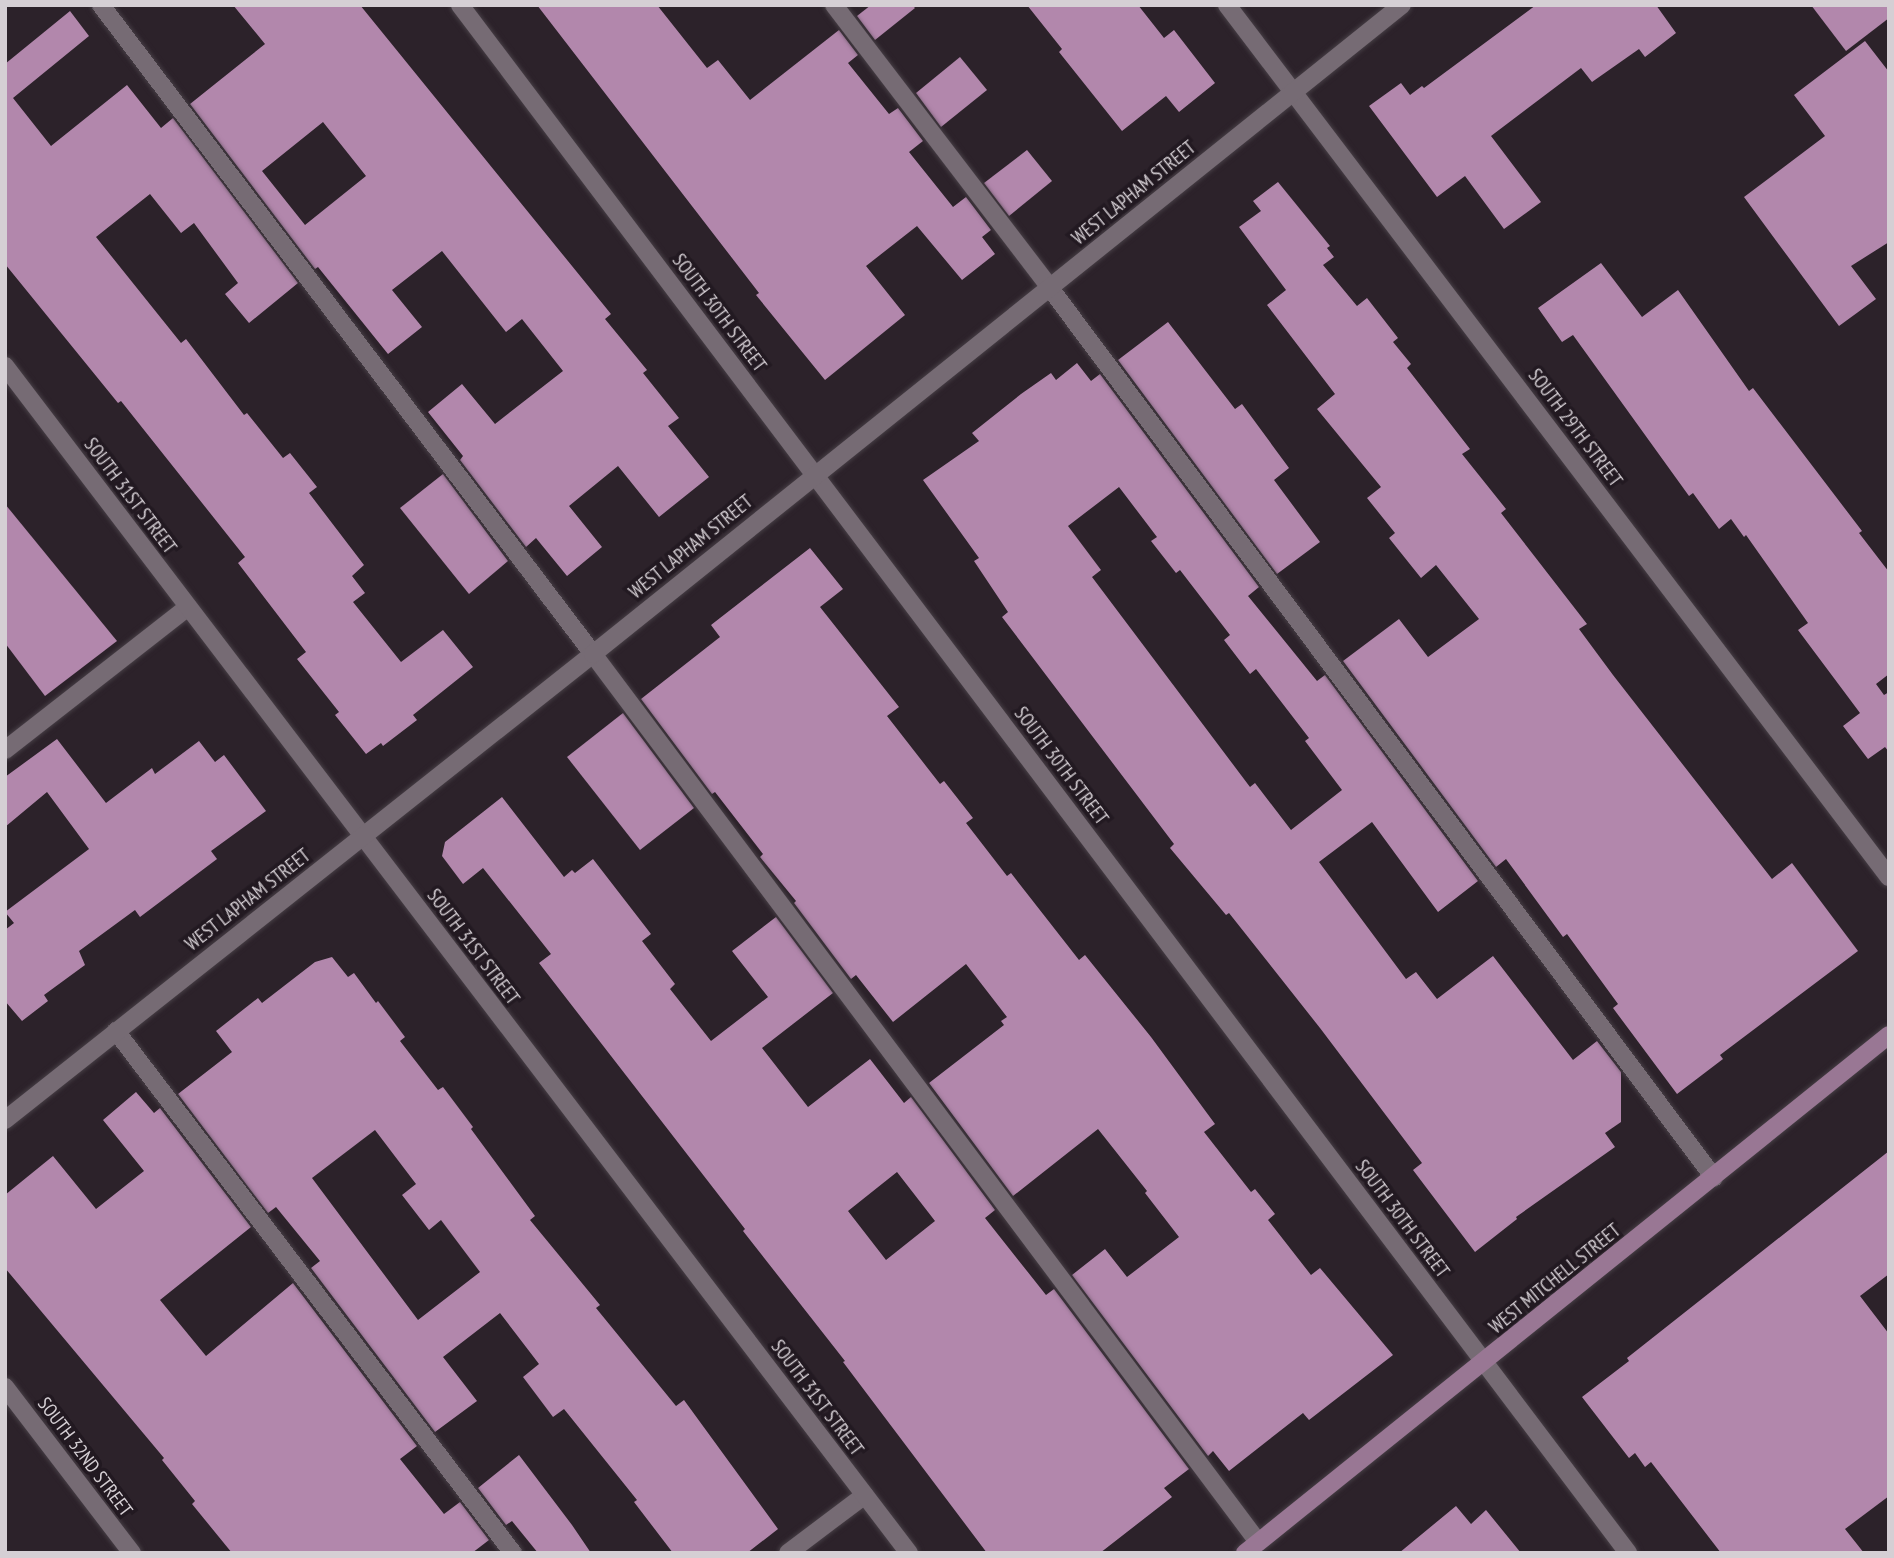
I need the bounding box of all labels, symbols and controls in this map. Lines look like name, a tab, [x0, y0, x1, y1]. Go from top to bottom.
street label: WEST LAPHAM STREET	[1067, 136, 1201, 250]
street label: SOUTH 30TH STREET	[667, 250, 771, 376]
street label: SOUTH 29TH STREET	[1523, 365, 1627, 491]
street label: SOUTH 31ST STREET	[79, 433, 181, 559]
street label: WEST LAPHAM STREET	[624, 490, 758, 604]
street label: SOUTH 30TH STREET	[1009, 703, 1113, 829]
street label: WEST LAPHAM STREET	[181, 844, 315, 956]
street label: SOUTH 31ST STREET	[422, 884, 524, 1010]
street label: SOUTH 30TH STREET	[1350, 1156, 1454, 1282]
street label: WEST MITCHELL STREET	[1484, 1219, 1626, 1339]
street label: SOUTH 31ST STREET	[766, 1335, 868, 1461]
street label: SOUTH 32ND STREET	[33, 1393, 137, 1521]

